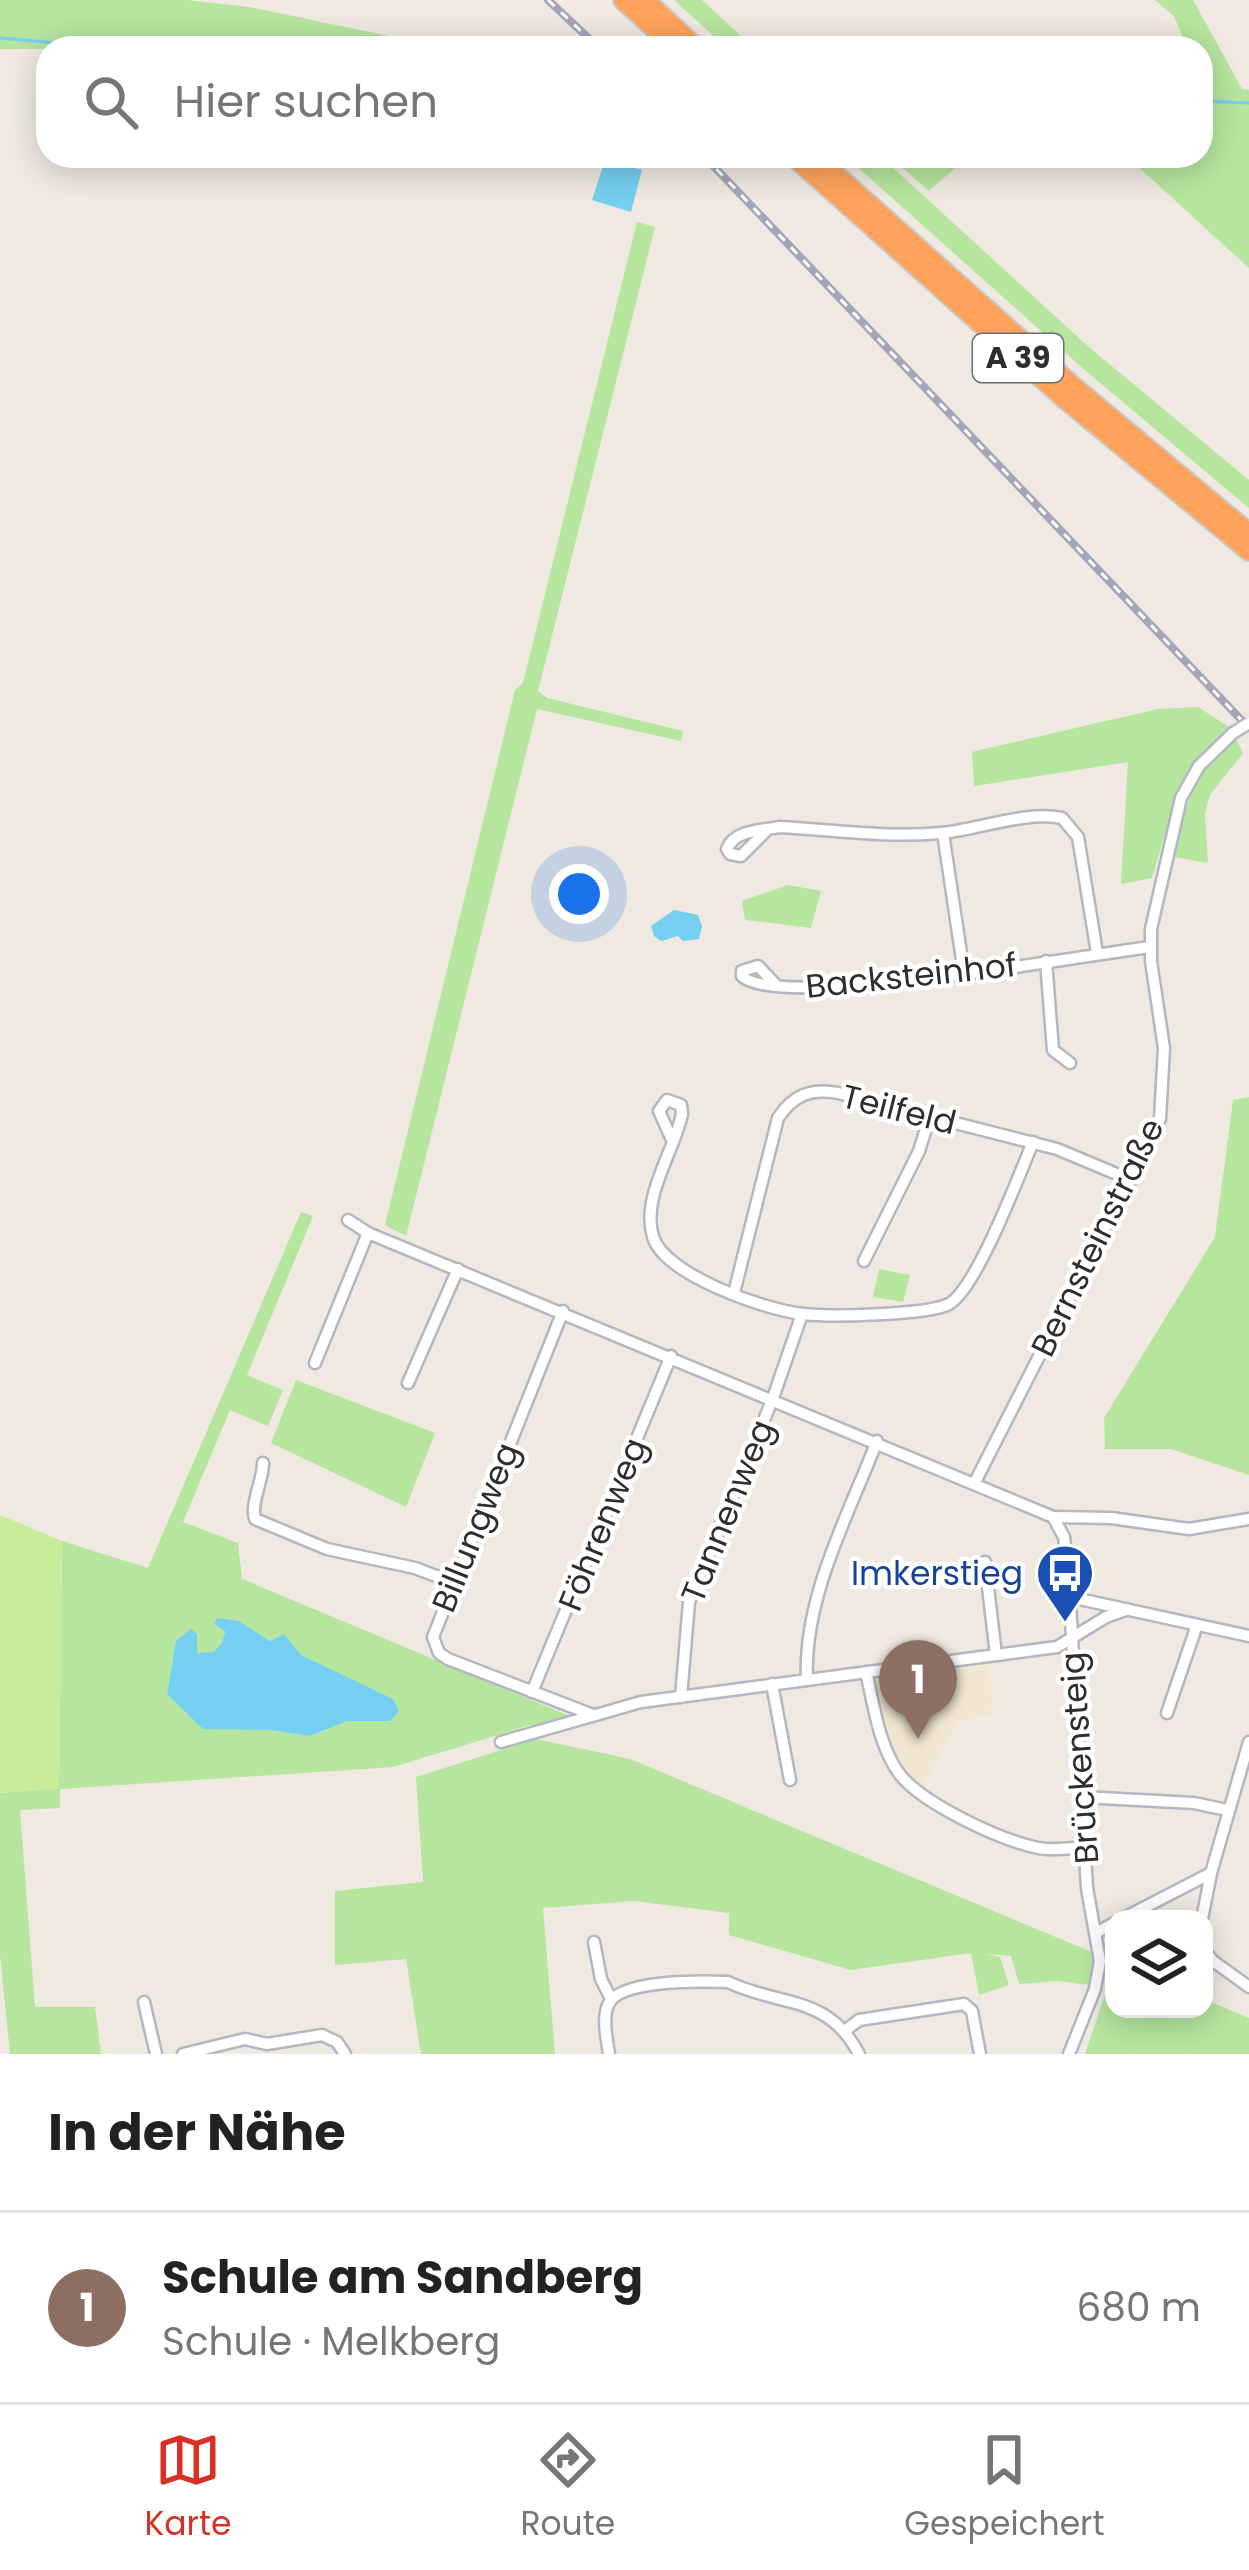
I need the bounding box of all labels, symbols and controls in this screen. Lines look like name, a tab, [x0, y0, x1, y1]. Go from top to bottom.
search box	[36, 36, 1213, 168]
icon: search	[78, 69, 144, 135]
text: Hier suchen	[174, 70, 438, 133]
road number: A 39	[973, 334, 1063, 382]
your location	[549, 864, 609, 924]
street label: Backsteinhof	[803, 941, 1019, 1010]
street label: Teilfeld	[837, 1073, 961, 1146]
street label: Bernsteinstraße	[1019, 1110, 1176, 1364]
street label: Tannenweg	[669, 1413, 786, 1610]
street label: Föhrenweg	[546, 1431, 658, 1618]
street label: Billungweg	[420, 1435, 531, 1619]
bus stop icon: Imkerstieg	[1034, 1542, 1096, 1624]
place label: Imkerstieg	[851, 1550, 1023, 1597]
pin: 1	[879, 1640, 957, 1739]
street label: Brückensteig	[1049, 1650, 1110, 1866]
map controls	[1105, 1910, 1213, 2018]
button: layers	[1105, 1910, 1213, 2018]
text: In der Nähe	[48, 2096, 346, 2168]
text: Schule am Sandberg	[162, 2246, 643, 2309]
text: 1	[80, 2280, 94, 2335]
text: 680 m	[1077, 2280, 1201, 2335]
text: Schule · Melkberg	[162, 2314, 500, 2369]
tab: Karte	[145, 2427, 231, 2549]
tab: Route	[520, 2427, 615, 2549]
tab: Gespeichert	[904, 2427, 1104, 2549]

